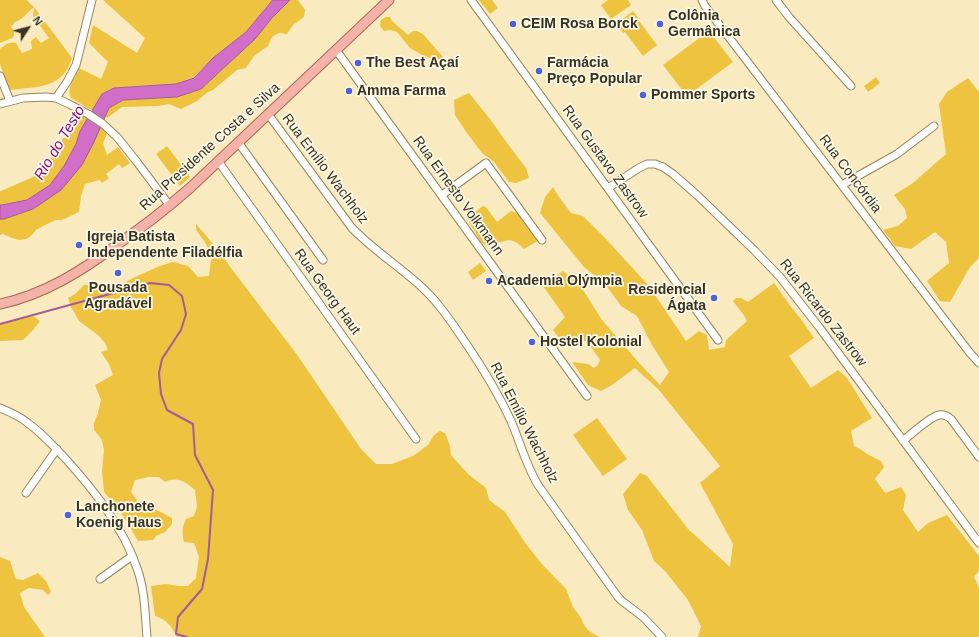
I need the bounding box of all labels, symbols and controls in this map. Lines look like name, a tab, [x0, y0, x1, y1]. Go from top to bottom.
north arrow	[8, 8, 48, 48]
place label: Colônia Germânica	[668, 8, 740, 40]
text: N	[31, 14, 45, 28]
place label: CEIM Rosa Borck	[521, 16, 638, 32]
marker: CEIM Rosa Borck	[508, 19, 518, 29]
marker: Colônia Germânica	[655, 19, 665, 29]
place label: The Best Açaí	[366, 55, 459, 71]
place label: Farmácia Preço Popular	[547, 55, 642, 88]
marker: The Best Açaí	[353, 58, 363, 68]
marker: Farmácia Preço Popular	[534, 66, 544, 76]
street label: Rua Presidente Costa e Silva	[136, 80, 284, 214]
place label: Amma Farma	[357, 83, 446, 99]
marker: Amma Farma	[344, 86, 354, 96]
place label: Pommer Sports	[651, 87, 755, 103]
marker: Pommer Sports	[638, 90, 648, 100]
street label: Rua Gustavo Zastrow	[558, 102, 652, 222]
water label: Rio do Testo	[31, 103, 89, 183]
street label: Rua Emílio Wachholz	[278, 111, 372, 227]
street label: Rua Concórdia	[815, 132, 885, 216]
street label: Rua Ernesto Volkmann	[409, 133, 507, 259]
place label: Igreja Batista Independente Filadélfia	[87, 229, 243, 262]
marker: Igreja Batista Independente Filadélfia	[74, 240, 84, 250]
street label: Rua Georg Haut	[290, 246, 364, 338]
street label: Rua Ricardo Zastrow	[776, 256, 870, 370]
marker: Pousada Agradável	[113, 268, 123, 278]
place label: Academia Olýmpia	[497, 273, 622, 289]
marker: Academia Olýmpia	[484, 276, 494, 286]
place label: Pousada Agradável	[84, 280, 152, 312]
place label: Residencial Ágata	[628, 282, 706, 314]
marker: Residencial Ágata	[709, 293, 719, 303]
place label: Hostel Kolonial	[540, 334, 642, 350]
marker: Hostel Kolonial	[527, 337, 537, 347]
street label: Rua Emílio Wachholz	[486, 360, 562, 486]
place label: Lanchonete Koenig Haus	[76, 499, 162, 532]
marker: Lanchonete Koenig Haus	[63, 510, 73, 520]

